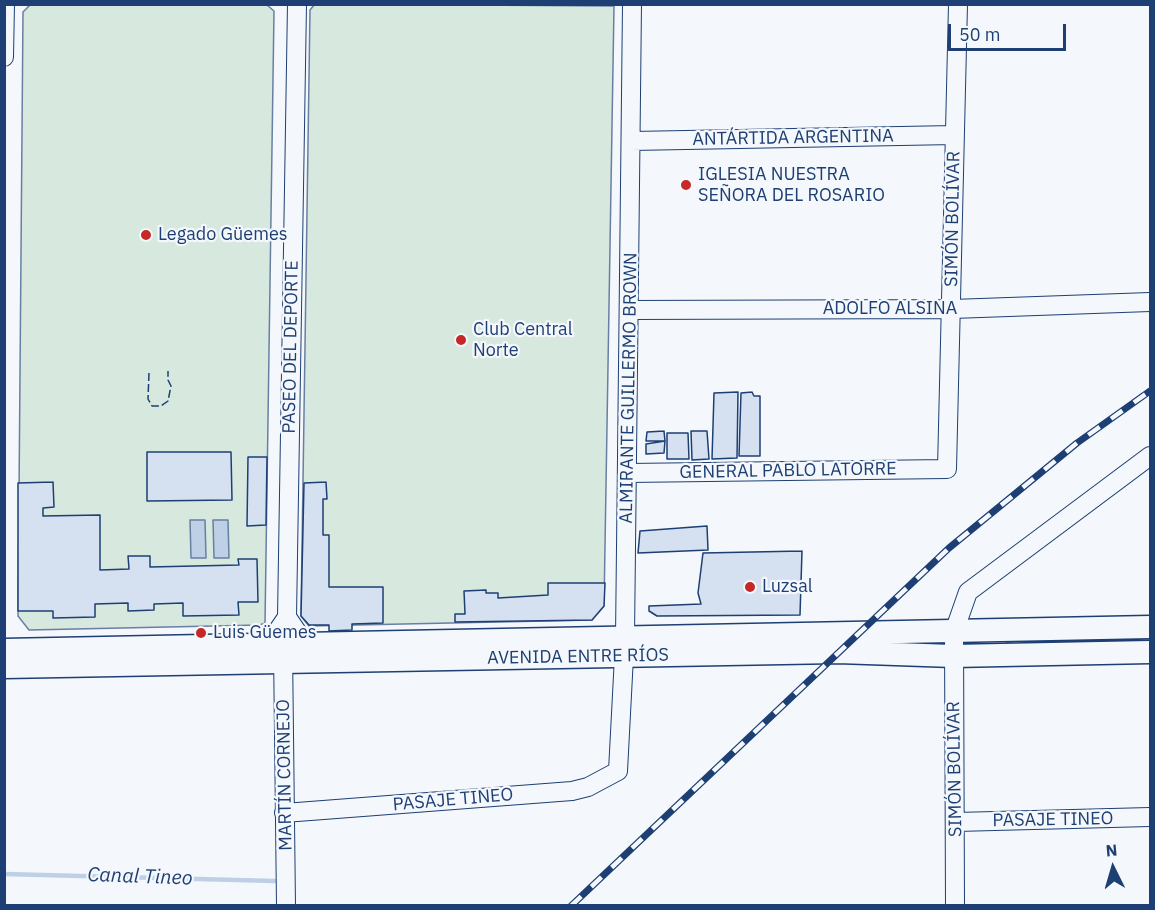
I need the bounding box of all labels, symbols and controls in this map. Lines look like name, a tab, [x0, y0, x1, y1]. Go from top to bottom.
scale bar	[951, 12, 1070, 50]
text: 50 m	[959, 23, 1001, 46]
street label: ANTÁRTIDA ARGENTINA	[692, 125, 894, 151]
street label: SIMÓN BOLÍVAR	[941, 151, 965, 287]
place label: IGLESIA NUESTRA SEÑORA DEL ROSARIO	[698, 164, 885, 207]
marker: IGLESIA NUESTRA SEÑORA DEL ROSARIO	[679, 178, 693, 192]
place label: Legado Güemes	[158, 224, 288, 246]
marker: Legado Güemes	[139, 228, 153, 242]
street label: ALMIRANTE GUILLERMO BROWN	[616, 252, 642, 524]
street label: PASEO DEL DEPORTE	[279, 260, 303, 434]
street label: ADOLFO ALSINA	[823, 298, 957, 320]
place label: Club Central Norte	[473, 319, 573, 362]
marker: Club Central Norte	[454, 333, 468, 347]
street label: GENERAL PABLO LATORRE	[679, 458, 897, 484]
place label: Luzsal	[762, 576, 813, 598]
marker: Luzsal	[743, 580, 757, 594]
place label: Luis Güemes	[213, 622, 317, 644]
marker: Luis Güemes	[194, 626, 208, 640]
street label: AVENIDA ENTRE RÍOS	[487, 645, 669, 669]
street label: MARTÍN CORNEJO	[273, 699, 297, 851]
street label: SIMÓN BOLÍVAR	[943, 701, 967, 837]
street label: PASAJE TINEO	[392, 784, 514, 816]
street label: PASAJE TINEO	[992, 808, 1114, 832]
north arrow	[1083, 838, 1143, 898]
text: N	[1105, 840, 1118, 861]
water label: Canal Tineo	[87, 863, 193, 891]

